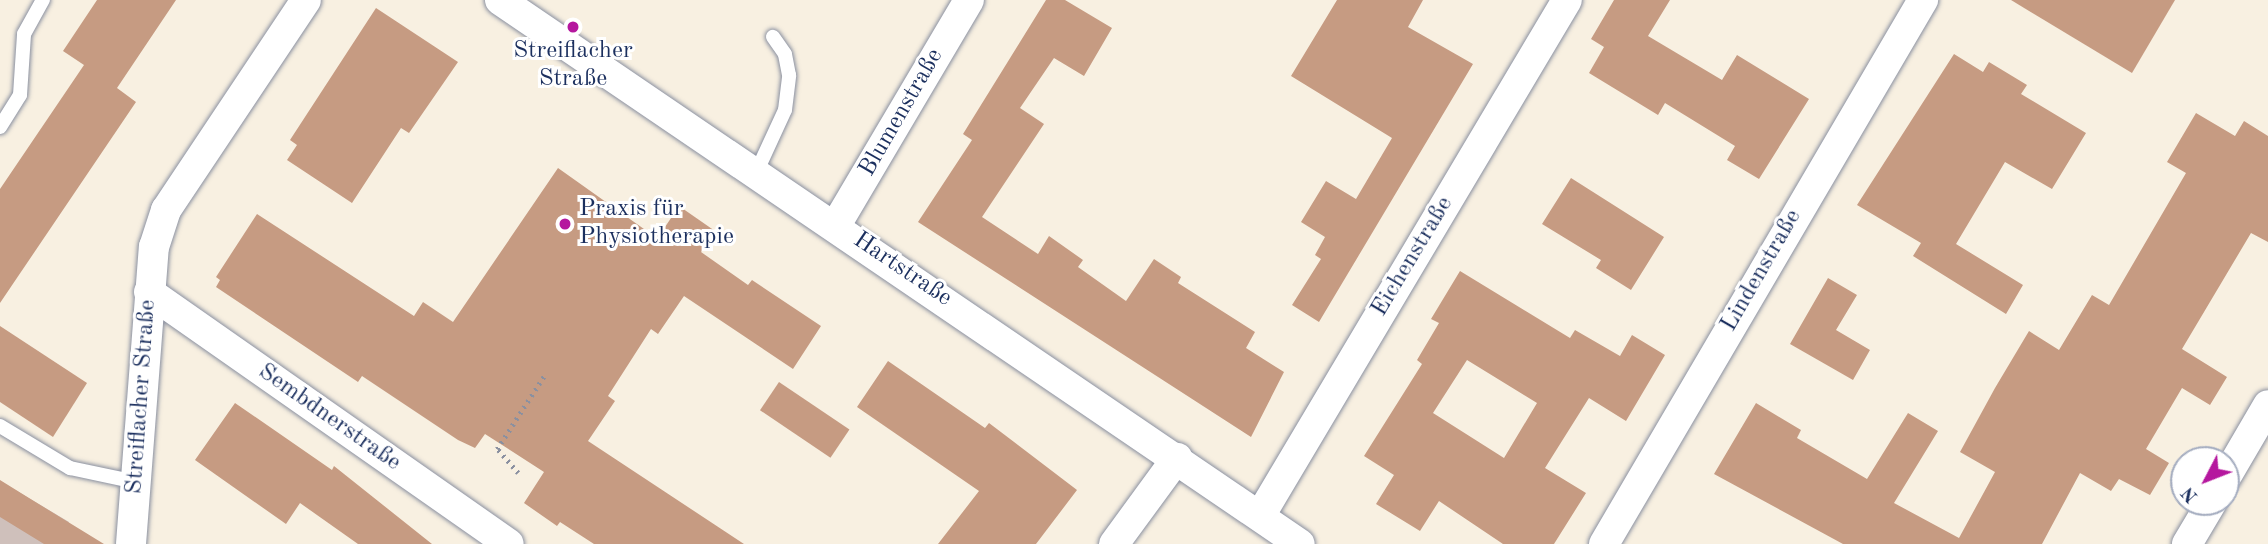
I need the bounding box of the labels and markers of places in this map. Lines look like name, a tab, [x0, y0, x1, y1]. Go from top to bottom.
marker: Streiflacher Straße	[565, 19, 581, 35]
place label: Streiflacher Straße	[513, 38, 633, 94]
place label: Praxis für Physiotherapie	[579, 196, 734, 252]
marker: Praxis für Physiotherapie	[557, 216, 573, 232]

